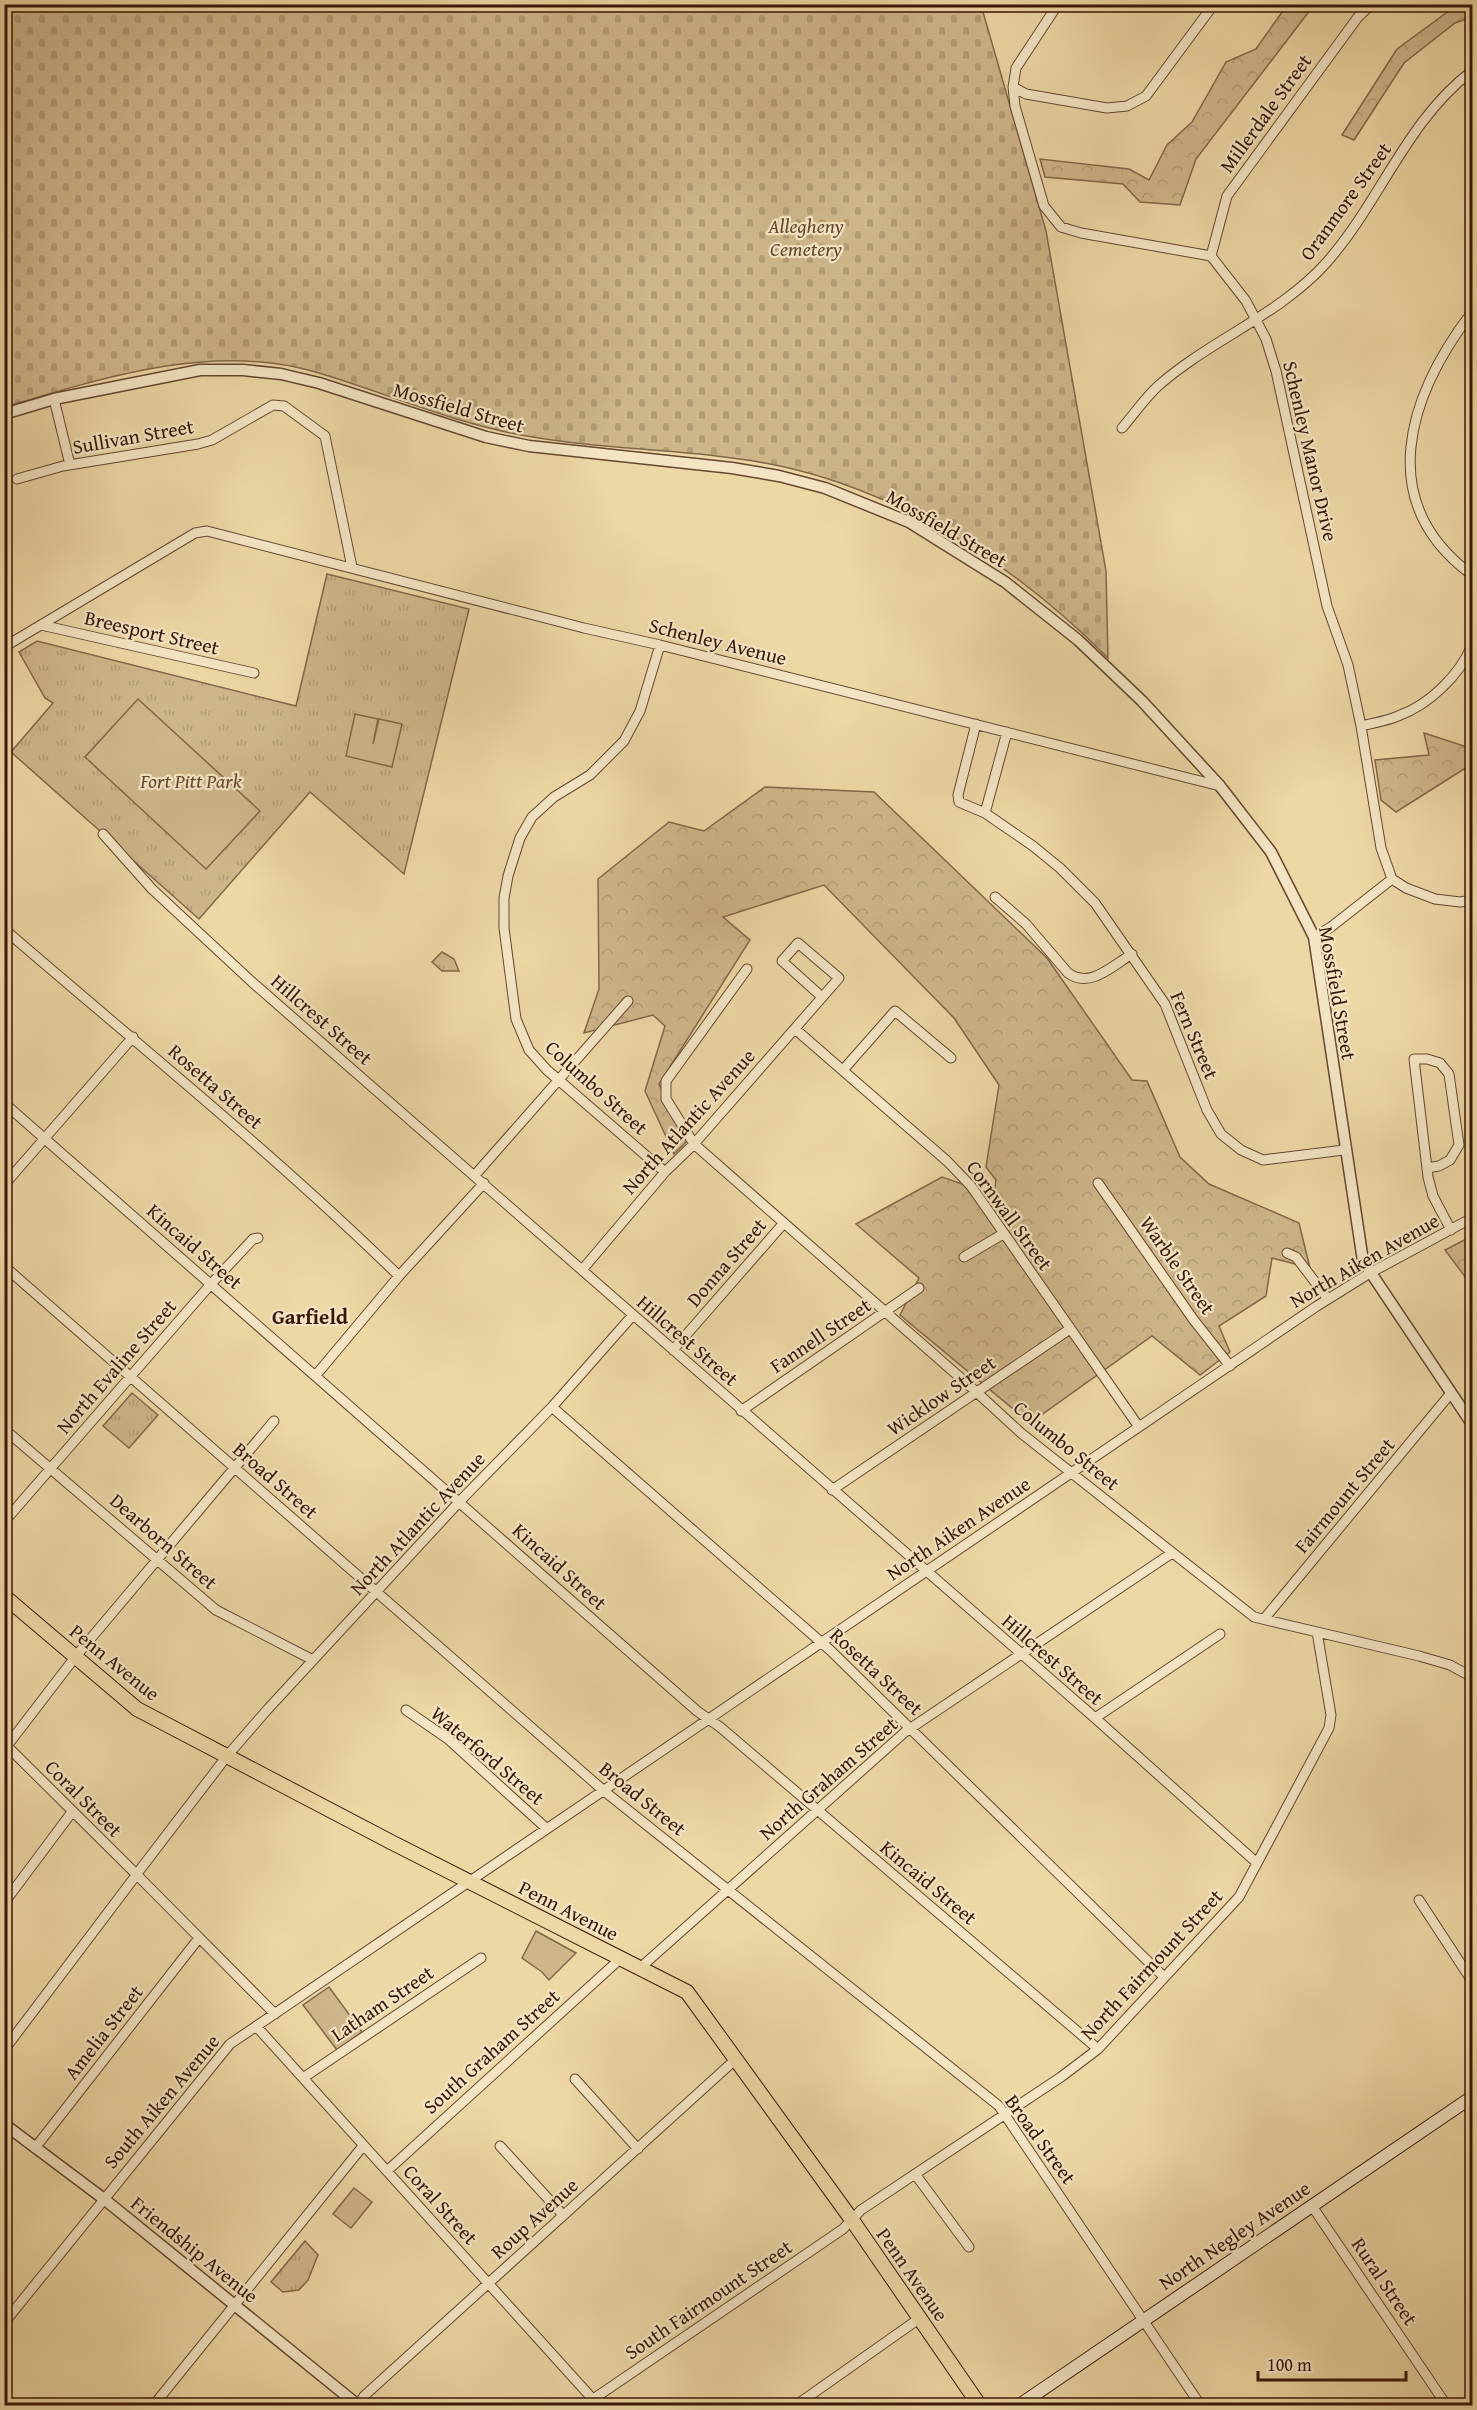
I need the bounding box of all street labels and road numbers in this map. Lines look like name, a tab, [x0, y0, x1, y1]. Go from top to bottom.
street label: Millerdale Street	[1212, 48, 1318, 178]
street label: Oranmore Street	[1292, 136, 1398, 266]
street label: Schenley Manor Drive	[1276, 358, 1346, 544]
street label: Mossfield Street	[390, 374, 528, 440]
street label: Sullivan Street	[70, 411, 196, 461]
street label: Mossfield Street	[881, 482, 1013, 574]
street label: Breesport Street	[82, 602, 222, 662]
street label: Schenley Avenue	[646, 610, 790, 672]
street label: Mossfield Street	[1312, 924, 1364, 1062]
street label: Hillcrest Street	[265, 967, 379, 1071]
street label: Fern Street	[1164, 987, 1226, 1083]
street label: Columbo Street	[539, 1033, 655, 1141]
street label: Rosetta Street	[162, 1036, 270, 1136]
street label: North Atlantic Avenue	[615, 1042, 761, 1200]
street label: Cornwall Street	[960, 1154, 1060, 1276]
street label: Kincaid Street	[141, 1196, 249, 1296]
street label: North Aiken Avenue	[1284, 1205, 1444, 1315]
street label: Warble Street	[1133, 1210, 1223, 1320]
street label: Donna Street	[679, 1211, 773, 1313]
street label: Hillcrest Street	[631, 1288, 745, 1392]
street label: Fannell Street	[764, 1290, 876, 1380]
street label: North Evaline Street	[49, 1292, 183, 1440]
street label: Wicklow Street	[881, 1348, 1001, 1442]
street label: Columbo Street	[1008, 1393, 1126, 1497]
street label: Fairmount Street	[1287, 1431, 1401, 1559]
street label: Broad Street	[227, 1435, 325, 1525]
street label: North Atlantic Avenue	[343, 1445, 491, 1601]
street label: North Aiken Avenue	[880, 1469, 1036, 1587]
street label: Dearborn Street	[104, 1486, 224, 1596]
street label: Kincaid Street	[506, 1516, 614, 1616]
street label: Hillcrest Street	[996, 1607, 1110, 1711]
street label: Penn Avenue	[64, 1617, 166, 1707]
street label: Rosetta Street	[824, 1620, 930, 1722]
street label: Waterford Street	[425, 1699, 551, 1811]
street label: North Graham Street	[752, 1709, 904, 1847]
street label: Coral Street	[39, 1753, 129, 1843]
street label: Broad Street	[593, 1754, 693, 1842]
street label: Kincaid Street	[874, 1833, 984, 1931]
street label: Penn Avenue	[514, 1872, 624, 1948]
street label: North Fairmount Street	[1073, 1882, 1229, 2046]
street label: Latham Street	[325, 1958, 439, 2048]
street label: Amelia Street	[57, 1978, 149, 2086]
street label: South Graham Street	[416, 1982, 566, 2120]
street label: South Aiken Avenue	[96, 2028, 226, 2174]
street label: Broad Street	[999, 2088, 1083, 2190]
street label: Coral Street	[397, 2157, 485, 2251]
street label: Roup Avenue	[484, 2171, 584, 2265]
street label: North Negley Avenue	[1152, 2173, 1316, 2297]
street label: Friendship Avenue	[125, 2189, 265, 2309]
street label: Penn Avenue	[870, 2221, 956, 2327]
street label: Rural Street	[1345, 2231, 1425, 2331]
street label: South Fairmount Street	[618, 2232, 798, 2366]

